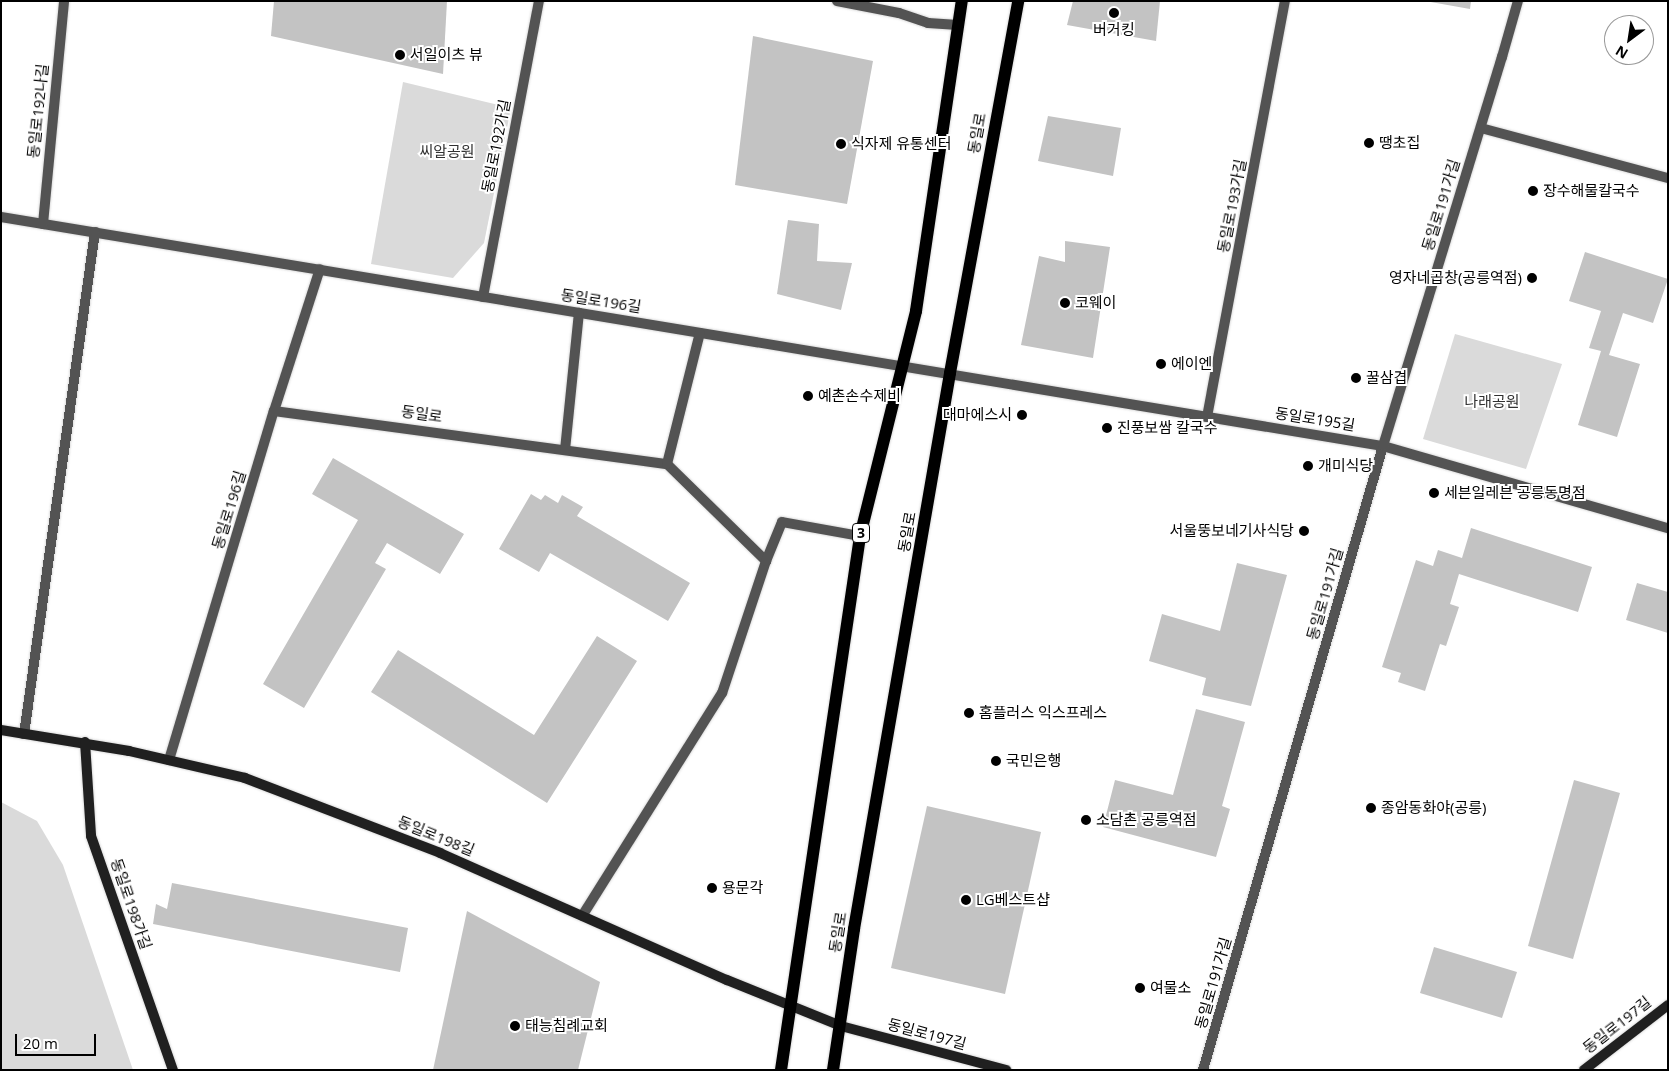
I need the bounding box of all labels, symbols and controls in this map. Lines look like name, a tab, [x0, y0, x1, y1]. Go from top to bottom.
marker: 버거킹	[1108, 7, 1120, 19]
north arrow	[1604, 15, 1654, 65]
place label: 버거킹	[1093, 21, 1135, 39]
text: N	[1612, 41, 1631, 64]
place label: 서일이츠 뷰	[410, 46, 483, 64]
marker: 서일이츠 뷰	[394, 49, 406, 61]
street label: 동일로192나길	[24, 63, 52, 159]
street label: 동일로192가길	[478, 98, 514, 194]
street label: 동일로	[965, 111, 989, 155]
place label: 땡초집	[1379, 134, 1420, 152]
place label: 식자제 유통센터	[851, 135, 951, 153]
marker: 땡초집	[1363, 137, 1375, 149]
marker: 식자제 유통센터	[835, 138, 847, 150]
park label: 씨알공원	[419, 143, 475, 161]
street label: 동일로191가길	[1419, 157, 1463, 253]
street label: 동일로193가길	[1214, 158, 1250, 254]
place label: 장수해물칼국수	[1543, 182, 1640, 200]
marker: 장수해물칼국수	[1527, 185, 1539, 197]
place label: 영자네곱창(공릉역점)	[1389, 269, 1522, 287]
marker: 영자네곱창(공릉역점)	[1526, 272, 1538, 284]
street label: 동일로196길	[560, 286, 642, 316]
place label: 코웨이	[1075, 294, 1116, 312]
marker: 코웨이	[1059, 297, 1071, 309]
place label: 에이엔	[1171, 355, 1212, 373]
marker: 에이엔	[1155, 358, 1167, 370]
place label: 꿀삼겹	[1366, 369, 1407, 387]
marker: 꿀삼겹	[1350, 372, 1362, 384]
place label: 예촌손수제비	[818, 387, 901, 405]
marker: 예촌손수제비	[802, 390, 814, 402]
park label: 나래공원	[1464, 393, 1520, 411]
street label: 동일로	[400, 402, 444, 426]
street label: 동일로195길	[1274, 404, 1356, 434]
place label: 대마에스시	[943, 406, 1012, 424]
marker: 대마에스시	[1016, 409, 1028, 421]
place label: 진풍보쌈 칼국수	[1117, 419, 1217, 437]
marker: 진풍보쌈 칼국수	[1101, 422, 1113, 434]
place label: 개미식당	[1318, 457, 1373, 475]
marker: 개미식당	[1302, 460, 1314, 472]
street label: 동일로196길	[209, 469, 249, 551]
place label: 세븐일레븐 공릉동명점	[1444, 484, 1586, 502]
marker: 세븐일레븐 공릉동명점	[1428, 487, 1440, 499]
street label: 동일로	[895, 510, 919, 554]
road number: 3	[851, 522, 871, 544]
place label: 서울뚱보네기사식당	[1170, 522, 1294, 540]
marker: 서울뚱보네기사식당	[1298, 525, 1310, 537]
street label: 동일로191가길	[1303, 546, 1347, 642]
place label: 홈플러스 익스프레스	[979, 704, 1107, 722]
marker: 홈플러스 익스프레스	[963, 707, 975, 719]
place label: 국민은행	[1006, 752, 1061, 770]
marker: 국민은행	[990, 755, 1002, 767]
place label: 종암동화야(공릉)	[1381, 799, 1486, 817]
marker: 종암동화야(공릉)	[1365, 802, 1377, 814]
place label: 소담촌 공릉역점	[1096, 811, 1196, 829]
street label: 동일로198길	[395, 812, 477, 860]
marker: 소담촌 공릉역점	[1080, 814, 1092, 826]
street label: 동일로198가길	[107, 856, 155, 952]
place label: 용문각	[722, 879, 763, 897]
marker: 용문각	[706, 882, 718, 894]
place label: LG베스트샵	[976, 891, 1050, 909]
marker: LG베스트샵	[960, 894, 972, 906]
street label: 동일로	[826, 910, 850, 954]
street label: 동일로191가길	[1191, 935, 1235, 1031]
place label: 여물소	[1150, 979, 1191, 997]
marker: 여물소	[1134, 982, 1146, 994]
street label: 동일로197길	[1580, 993, 1654, 1057]
street label: 동일로197길	[886, 1015, 968, 1053]
place label: 태능침례교회	[525, 1017, 608, 1035]
marker: 태능침례교회	[509, 1020, 521, 1032]
scale bar	[18, 1024, 99, 1056]
text: 20 m	[23, 1033, 58, 1053]

